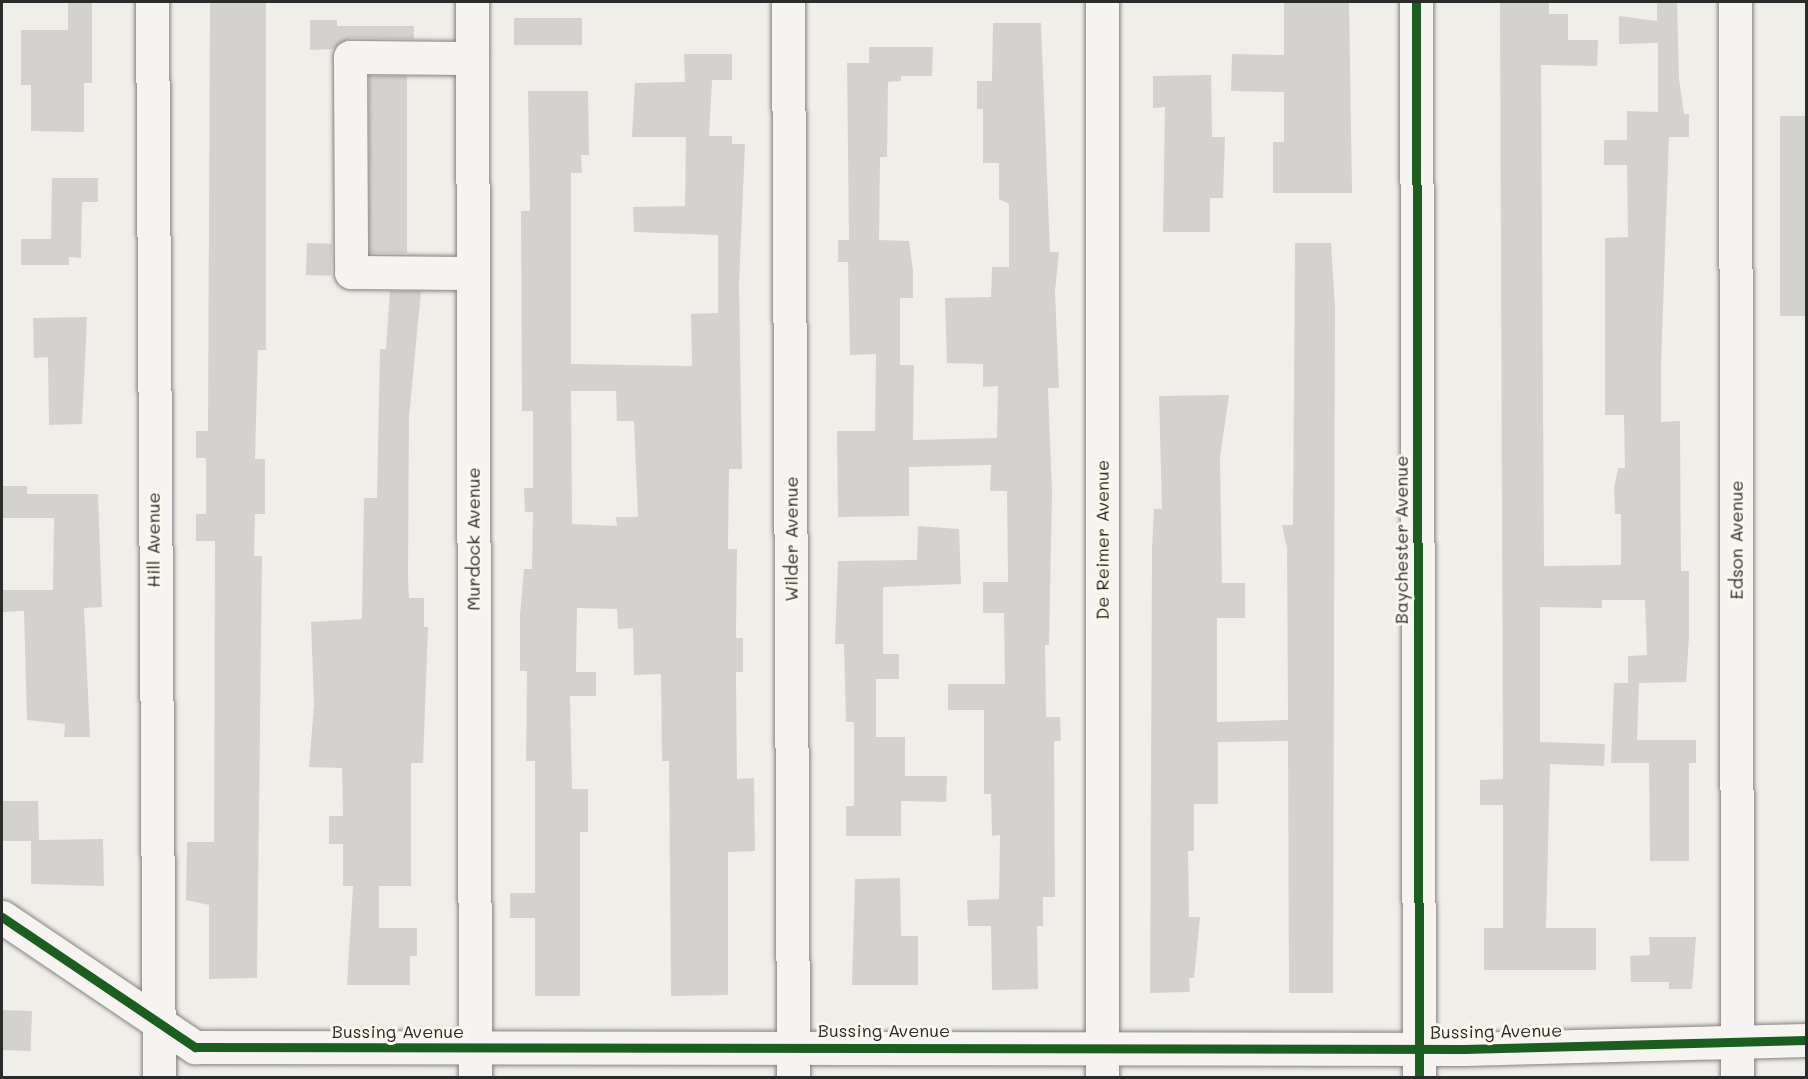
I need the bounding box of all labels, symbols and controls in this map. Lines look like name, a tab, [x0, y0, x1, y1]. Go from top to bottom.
street label: Baychester Avenue	[1390, 456, 1412, 624]
street label: De Reimer Avenue	[1091, 460, 1113, 620]
street label: Murdock Avenue	[462, 467, 484, 611]
street label: Wilder Avenue	[780, 476, 802, 602]
street label: Edson Avenue	[1725, 480, 1747, 600]
street label: Hill Avenue	[142, 492, 164, 588]
street label: Bussing Avenue	[818, 1019, 950, 1041]
street label: Bussing Avenue	[1430, 1019, 1562, 1043]
street label: Bussing Avenue	[332, 1020, 464, 1042]

